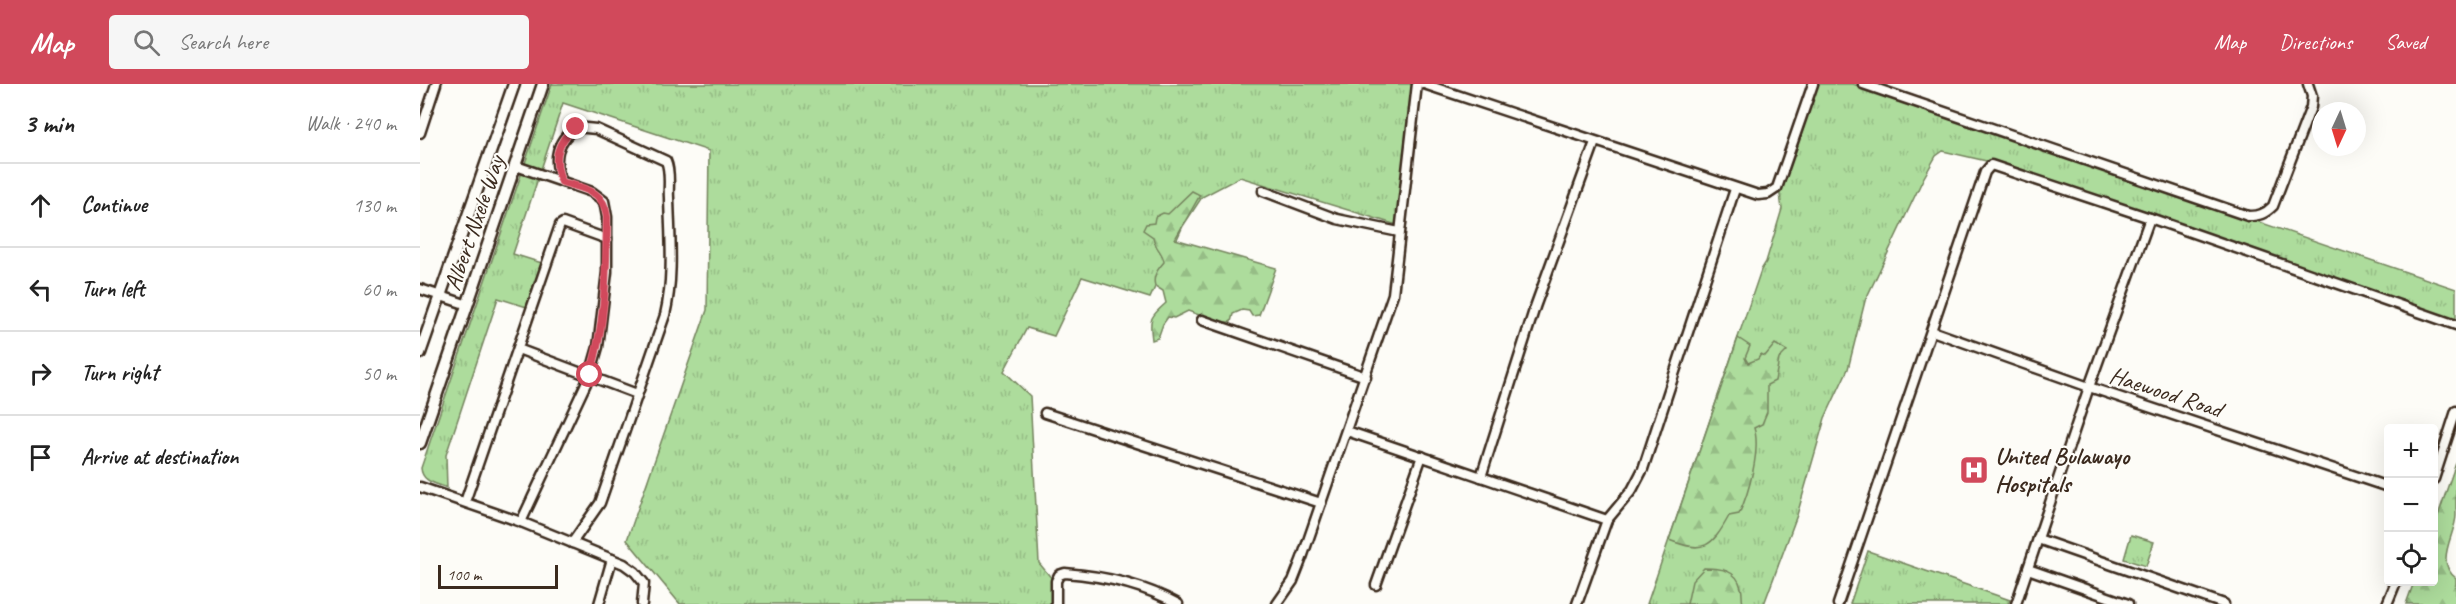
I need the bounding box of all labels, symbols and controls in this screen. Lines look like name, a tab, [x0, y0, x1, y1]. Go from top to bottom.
search box	[109, 15, 529, 69]
text: Map	[30, 25, 73, 60]
icon: search	[130, 26, 163, 59]
text: Search here	[178, 28, 268, 56]
text: Map	[2214, 29, 2246, 55]
text: Directions	[2279, 29, 2352, 55]
text: Saved	[2385, 29, 2426, 55]
north arrow	[2312, 102, 2366, 156]
text: 3 min	[24, 107, 74, 140]
text: Walk · 240 m	[306, 111, 396, 136]
route end	[562, 113, 588, 139]
street label: Albert Nxele Way	[437, 150, 512, 294]
icon: ahead	[24, 189, 57, 222]
text: Continue	[81, 191, 147, 219]
text: 130 m	[353, 193, 396, 218]
icon: left	[24, 273, 57, 306]
text: Turn left	[81, 275, 145, 303]
text: 60 m	[362, 277, 396, 302]
icon: right	[24, 357, 57, 390]
text: Turn right	[81, 359, 158, 387]
street label: Haewood Road	[2106, 360, 2230, 425]
text: 50 m	[362, 361, 396, 386]
route start	[576, 361, 602, 387]
map controls	[2384, 424, 2438, 586]
button: +	[2384, 424, 2438, 478]
icon: arrive	[24, 441, 57, 474]
place label: United Bulawayo Hospitals	[1995, 441, 2132, 499]
text: Arrive at destination	[81, 443, 238, 471]
hospital icon: United Bulawayo Hospitals	[1958, 454, 1990, 486]
button: −	[2384, 478, 2438, 532]
button: locate	[2384, 532, 2438, 586]
scale bar	[438, 562, 558, 590]
text: 100 m	[447, 565, 481, 585]

